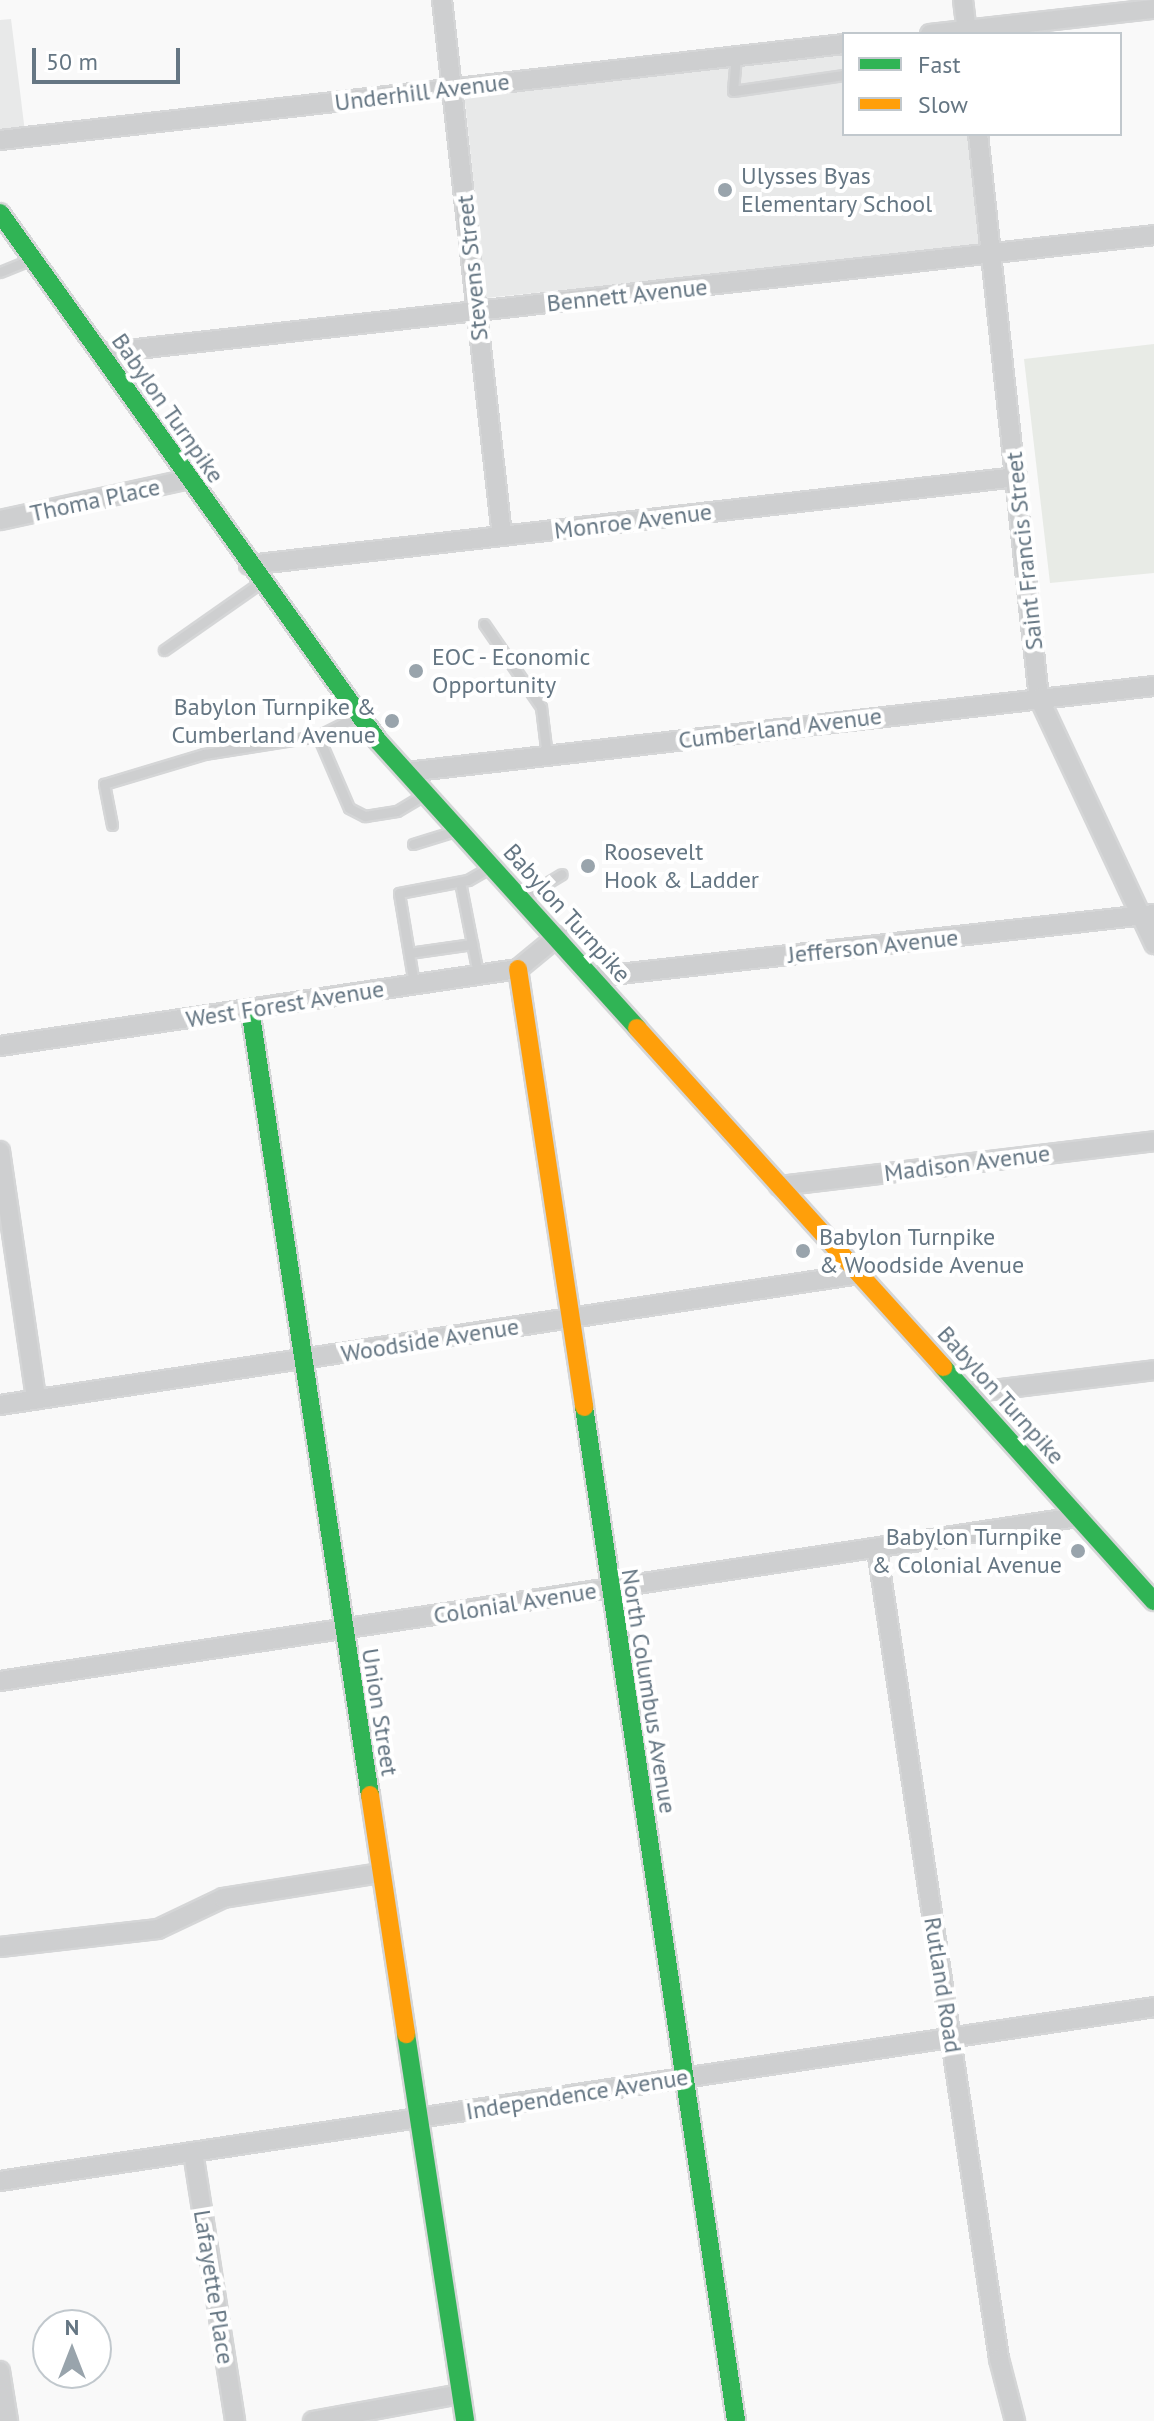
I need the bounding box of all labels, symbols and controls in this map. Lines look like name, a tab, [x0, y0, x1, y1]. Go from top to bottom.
scale bar	[36, 32, 184, 82]
legend	[842, 32, 1122, 136]
text: 50 m	[46, 46, 98, 77]
text: Fast	[918, 49, 961, 80]
street label: Underhill Avenue	[332, 67, 512, 117]
text: Slow	[918, 89, 968, 120]
place label: Ulysses Byas Elementary School	[741, 162, 933, 218]
marker: Ulysses Byas Elementary School	[716, 181, 734, 199]
street label: Stevens Street	[450, 194, 494, 342]
street label: Bennett Avenue	[545, 272, 709, 318]
street label: Babylon Turnpike	[105, 327, 231, 489]
street label: Saint Francis Street	[999, 450, 1049, 652]
street label: Thoma Place	[27, 472, 163, 528]
street label: Monroe Avenue	[552, 497, 714, 545]
place label: EOC - Economic Opportunity	[432, 643, 595, 699]
marker: EOC - Economic Opportunity	[407, 662, 425, 680]
place label: Babylon Turnpike & Cumberland Avenue	[171, 693, 376, 749]
street label: Cumberland Avenue	[676, 701, 884, 755]
marker: Babylon Turnpike & Cumberland Avenue	[383, 712, 401, 730]
street label: Babylon Turnpike	[497, 838, 637, 988]
place label: Roosevelt Hook & Ladder	[604, 838, 760, 894]
marker: Roosevelt Hook & Ladder	[579, 857, 597, 875]
street label: Jefferson Avenue	[786, 923, 960, 969]
street label: West Forest Avenue	[184, 974, 386, 1034]
street label: Madison Avenue	[882, 1138, 1052, 1188]
place label: Babylon Turnpike & Woodside Avenue	[819, 1223, 1025, 1279]
marker: Babylon Turnpike & Woodside Avenue	[794, 1242, 812, 1260]
street label: Woodside Avenue	[339, 1312, 521, 1368]
street label: Babylon Turnpike	[931, 1320, 1071, 1470]
place label: Babylon Turnpike & Colonial Avenue	[871, 1523, 1062, 1579]
marker: Babylon Turnpike & Colonial Avenue	[1069, 1542, 1087, 1560]
street label: North Columbus Avenue	[615, 1566, 683, 1816]
street label: Colonial Avenue	[431, 1576, 599, 1630]
street label: Union Street	[356, 1646, 404, 1778]
street label: Rutland Road	[918, 1915, 968, 2055]
street label: Independence Avenue	[463, 2062, 691, 2126]
street label: Lafayette Place	[188, 2208, 240, 2366]
north arrow	[32, 2309, 112, 2389]
text: N	[65, 2313, 79, 2341]

